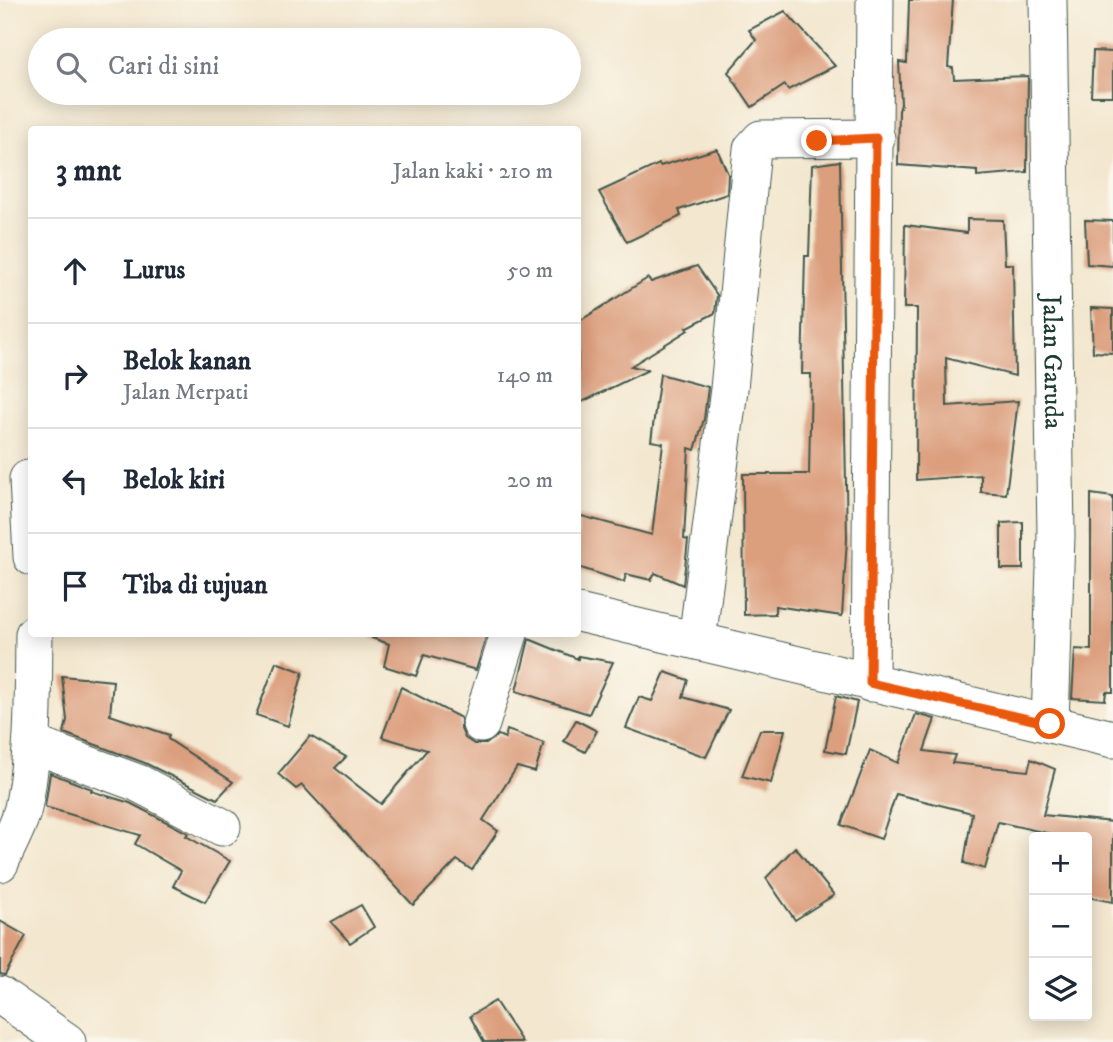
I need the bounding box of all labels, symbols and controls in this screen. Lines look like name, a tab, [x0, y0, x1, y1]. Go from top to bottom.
search box	[28, 28, 581, 105]
icon: search	[52, 48, 90, 86]
text: Cari di sini	[108, 50, 219, 83]
route end	[801, 125, 832, 156]
text: 3 mnt	[56, 153, 121, 190]
text: Jalan kaki · 210 m	[393, 157, 553, 186]
icon: ahead	[56, 252, 94, 290]
text: Lurus	[123, 254, 185, 287]
text: 50 m	[507, 256, 553, 285]
street label: Jalan Garuda	[1034, 293, 1069, 429]
text: Belok kanan	[123, 345, 251, 378]
icon: right	[56, 357, 94, 395]
text: 140 m	[497, 361, 553, 390]
text: Jalan Merpati	[123, 378, 249, 407]
icon: left	[56, 462, 94, 500]
text: Belok kiri	[123, 464, 225, 497]
text: 20 m	[507, 466, 553, 495]
icon: arrive	[56, 567, 94, 605]
text: Tiba di tujuan	[123, 569, 268, 602]
route start	[1034, 708, 1065, 739]
map controls	[1029, 832, 1092, 1021]
button: +	[1029, 832, 1092, 895]
button: −	[1029, 895, 1092, 958]
button: layers	[1029, 958, 1092, 1021]

